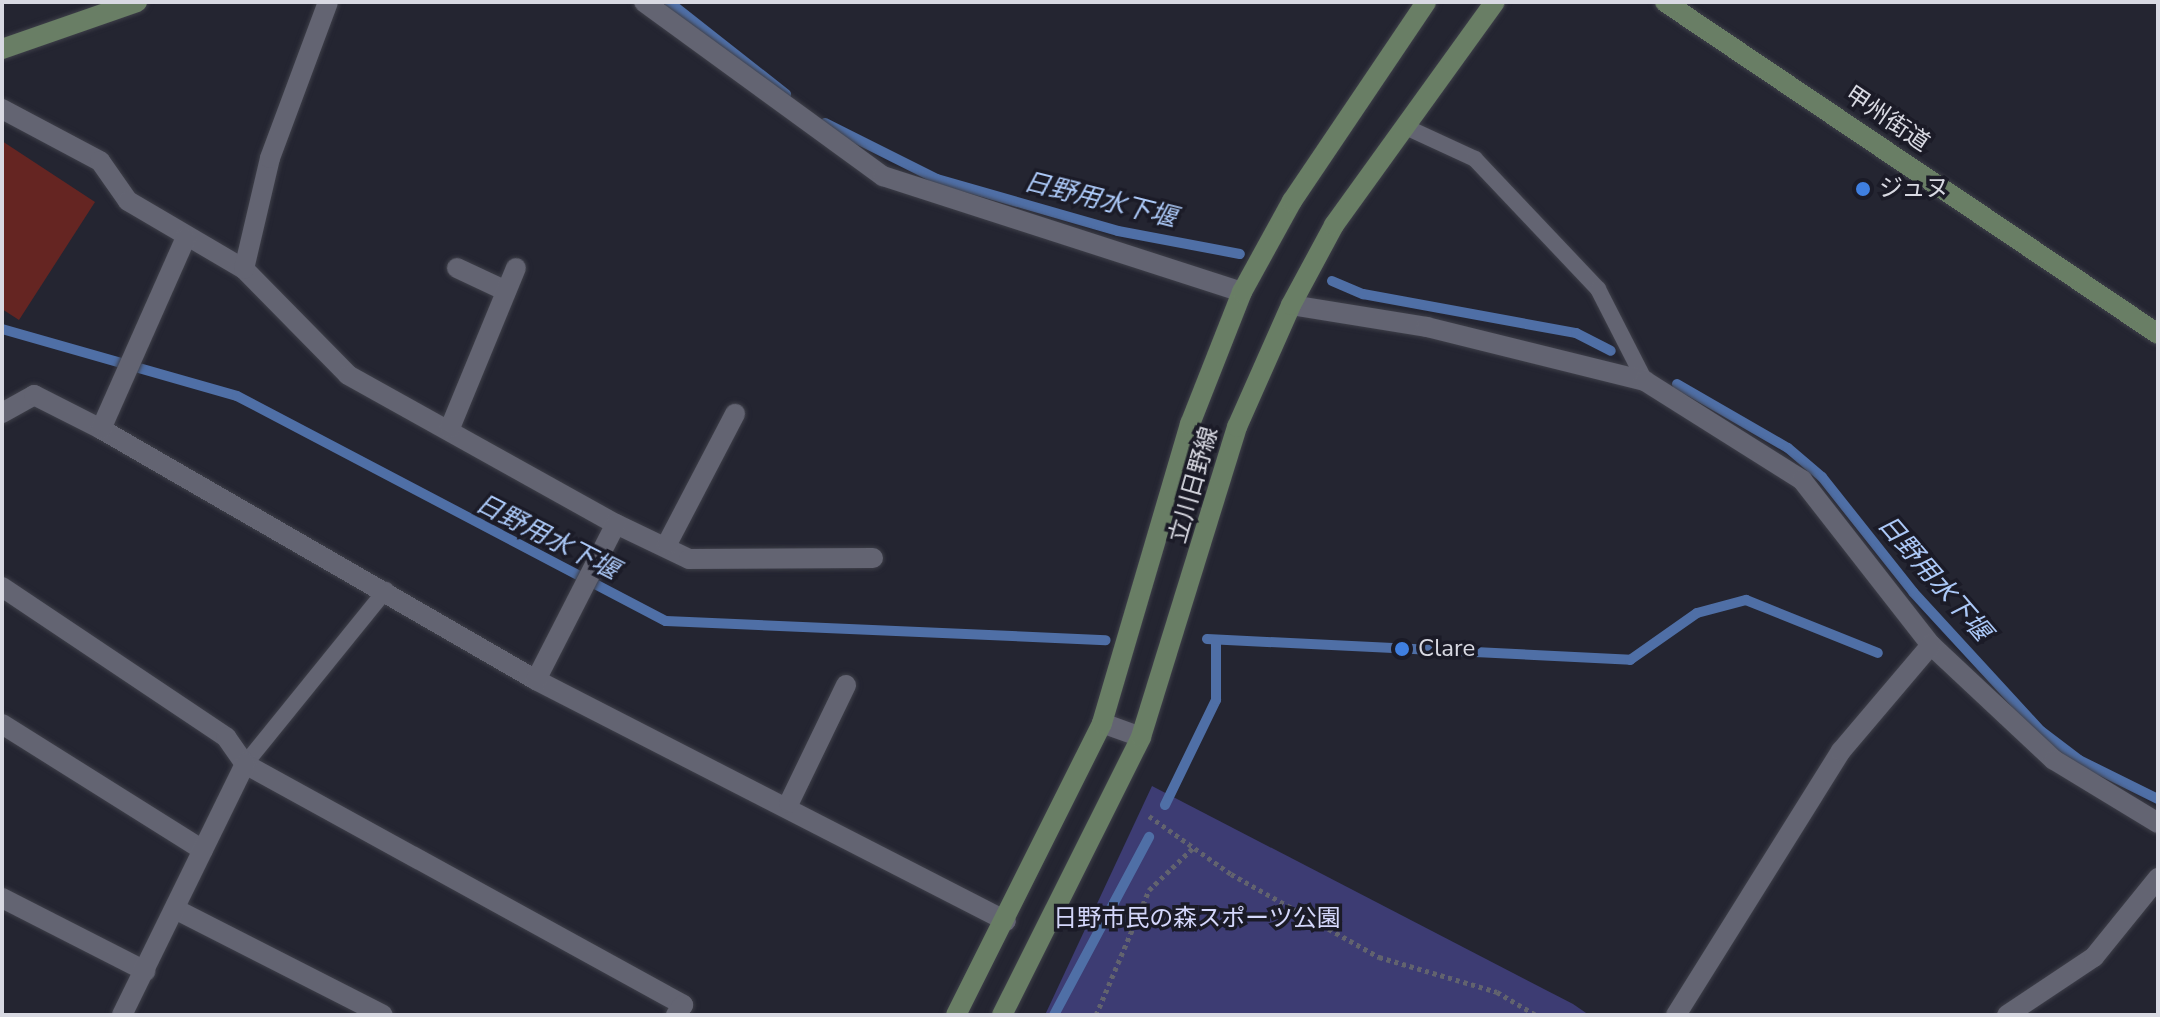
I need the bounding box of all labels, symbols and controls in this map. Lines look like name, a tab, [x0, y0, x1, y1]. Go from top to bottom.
street label: 甲州街道	[1839, 80, 1935, 158]
water label: 日野用水下堰	[1021, 166, 1179, 234]
place label: ジュヌ	[1879, 175, 1951, 203]
marker: ジュヌ	[1854, 180, 1872, 198]
street label: 立川日野線	[1164, 423, 1224, 547]
water label: 日野用水下堰	[470, 488, 624, 586]
water label: 日野用水下堰	[1871, 509, 1997, 647]
place label: Clare	[1418, 635, 1475, 663]
marker: Clare	[1393, 640, 1411, 658]
park label: 日野市民の森スポーツ公園	[1053, 905, 1341, 933]

